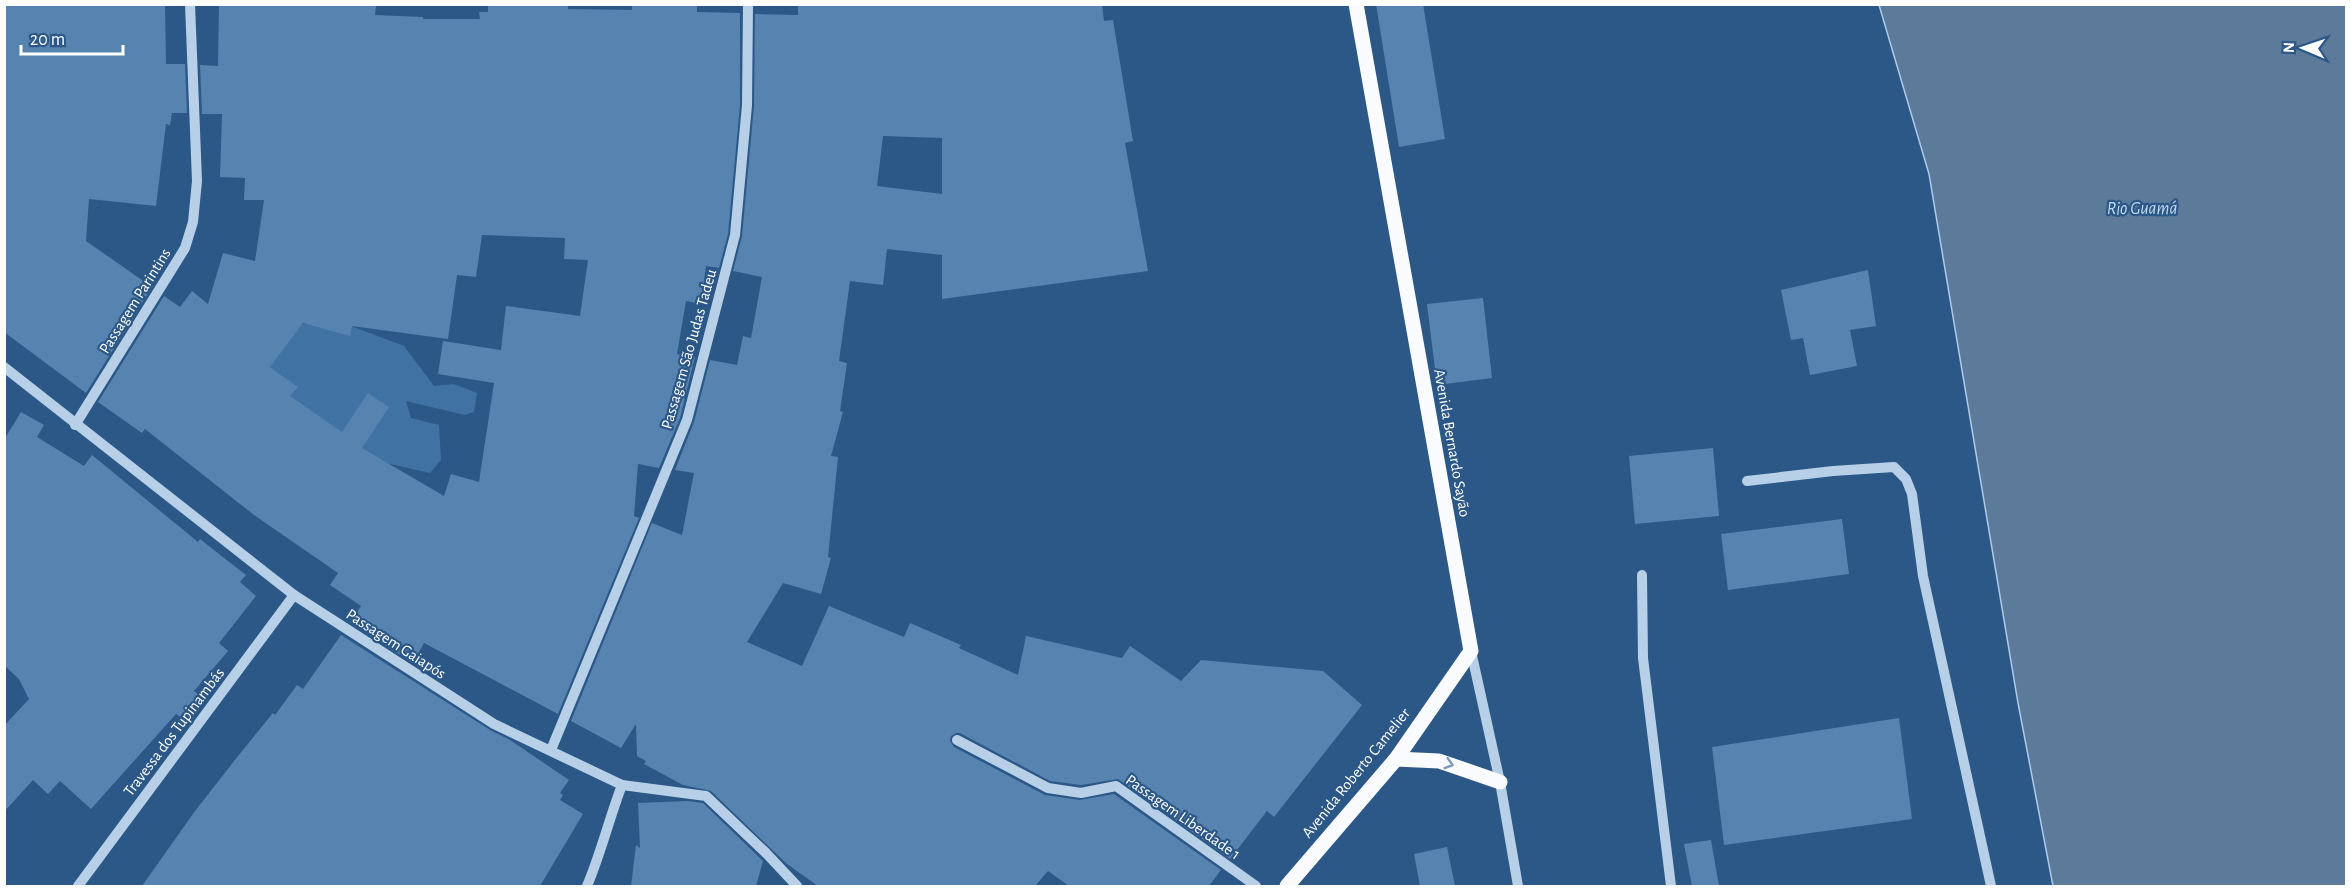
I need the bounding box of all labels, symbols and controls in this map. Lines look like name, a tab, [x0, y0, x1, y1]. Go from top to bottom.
scale bar	[21, 18, 123, 56]
north arrow	[2273, 18, 2333, 78]
text: 20 m	[30, 31, 65, 49]
text: N	[2281, 42, 2297, 53]
water label: Rio Guamá	[2107, 200, 2177, 218]
street label: Passagem Parintins	[96, 246, 174, 356]
street label: Passagem São Judas Tadeu	[659, 267, 719, 431]
street label: Avenida Bernardo Sayão	[1430, 368, 1473, 519]
street label: Passagem Gaiapós	[343, 606, 449, 682]
street label: Travessa dos Tupinambás	[121, 665, 227, 799]
street label: Avenida Roberto Camelier	[1299, 704, 1414, 841]
one-way arrow	[1443, 757, 1454, 769]
street label: Passagem Liberdade 1	[1123, 771, 1243, 863]

